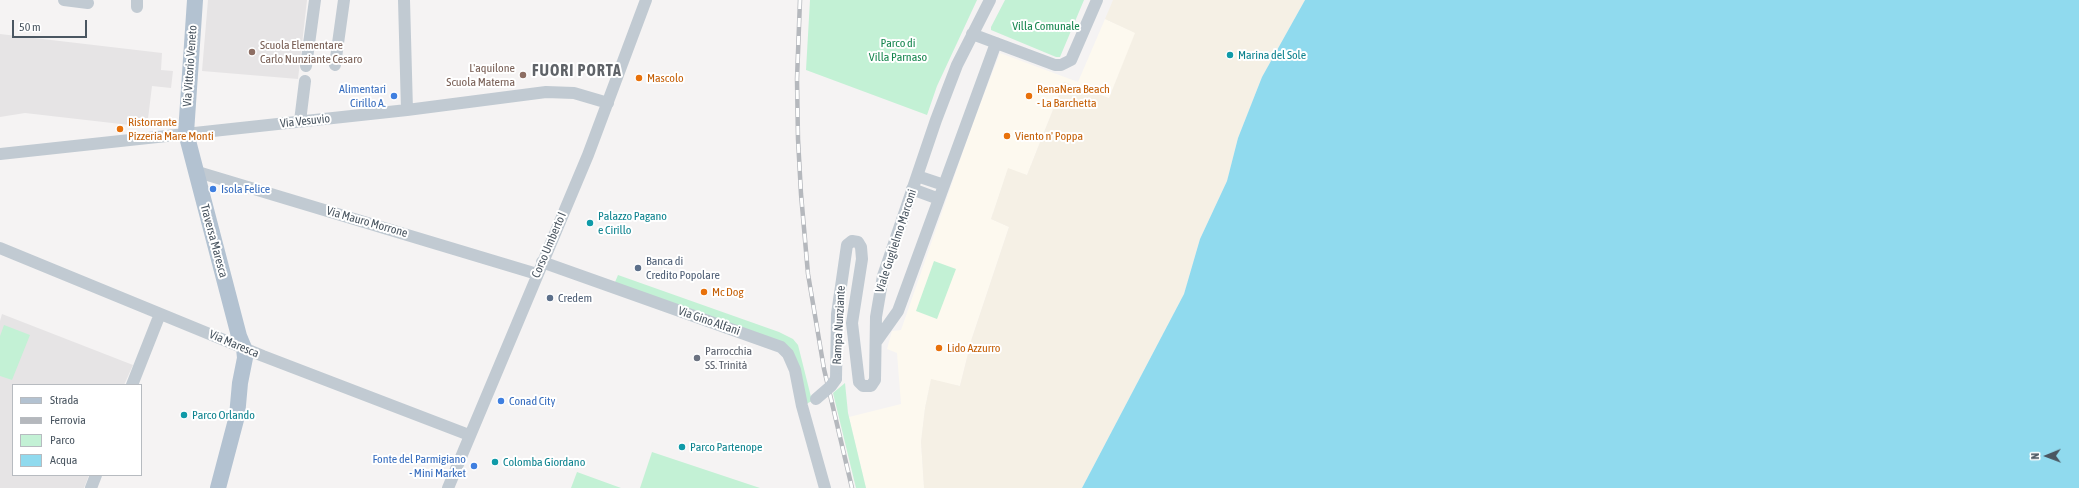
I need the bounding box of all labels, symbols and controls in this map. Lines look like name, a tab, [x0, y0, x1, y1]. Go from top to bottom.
scale bar	[14, 12, 89, 38]
park label: Villa Comunale	[1012, 19, 1080, 33]
text: 50 m	[19, 20, 41, 34]
street label: Via Vittorio Veneto	[180, 25, 200, 107]
park label: Parco di Villa Parnaso	[869, 36, 927, 64]
place label: Scuola Elementare Carlo Nunziante Cesaro	[260, 38, 362, 66]
marker: Scuola Elementare Carlo Nunziante Cesaro	[247, 47, 257, 57]
place label: Marina del Sole	[1238, 48, 1306, 62]
marker: Marina del Sole	[1225, 50, 1235, 60]
place label: L'aquilone Scuola Materna	[446, 61, 515, 89]
district label: FUORI PORTA	[532, 61, 622, 81]
marker: L'aquilone Scuola Materna	[518, 70, 528, 80]
place label: Mascolo	[647, 71, 684, 85]
marker: Mascolo	[634, 73, 644, 83]
place label: Alimentari Cirillo A.	[339, 82, 386, 110]
place label: RenaNera Beach - La Barchetta	[1037, 82, 1110, 110]
marker: Alimentari Cirillo A.	[389, 91, 399, 101]
marker: RenaNera Beach - La Barchetta	[1024, 91, 1034, 101]
street label: Via Vesuvio	[279, 111, 331, 131]
place label: Ristorrante Pizzeria Mare Monti	[128, 115, 214, 143]
marker: Ristorrante Pizzeria Mare Monti	[115, 124, 125, 134]
place label: Viento n' Poppa	[1015, 129, 1083, 143]
marker: Viento n' Poppa	[1002, 131, 1012, 141]
place label: Isola Felice	[221, 182, 270, 196]
marker: Isola Felice	[208, 184, 218, 194]
street label: Viale Guglielmo Marconi	[872, 187, 920, 295]
street label: Traversa Maresca	[197, 203, 231, 279]
street label: Via Mauro Morrone	[325, 204, 409, 240]
place label: Palazzo Pagano e Cirillo	[598, 209, 667, 237]
street label: Corso Umberto I	[529, 210, 569, 280]
marker: Palazzo Pagano e Cirillo	[585, 218, 595, 228]
place label: Banca di Credito Popolare	[646, 254, 720, 282]
marker: Banca di Credito Popolare	[633, 263, 643, 273]
place label: Mc Dog	[712, 285, 744, 299]
street label: Rampa Nunziante	[830, 285, 848, 365]
marker: Mc Dog	[699, 287, 709, 297]
place label: Credem	[558, 291, 592, 305]
marker: Credem	[545, 293, 555, 303]
street label: Via Gino Alfani	[676, 304, 742, 338]
street label: Via Maresca	[207, 327, 261, 361]
place label: Lido Azzurro	[947, 341, 1000, 355]
marker: Lido Azzurro	[934, 343, 944, 353]
place label: Parrocchia SS. Trinità	[705, 344, 752, 372]
marker: Parrocchia SS. Trinità	[692, 353, 702, 363]
legend	[12, 384, 142, 476]
text: Strada	[50, 393, 79, 407]
place label: Conad City	[509, 394, 555, 408]
marker: Conad City	[496, 396, 506, 406]
place label: Parco Orlando	[192, 408, 255, 422]
marker: Parco Orlando	[179, 410, 189, 420]
text: Ferrovia	[50, 413, 86, 427]
text: Parco	[50, 433, 75, 447]
north arrow	[2027, 436, 2067, 476]
place label: Parco Partenope	[690, 440, 763, 454]
marker: Parco Partenope	[677, 442, 687, 452]
place label: Fonte del Parmigiano - Mini Market	[372, 452, 466, 480]
text: Acqua	[50, 453, 77, 467]
text: N	[2029, 453, 2041, 460]
place label: Colomba Giordano	[503, 455, 585, 469]
marker: Colomba Giordano	[490, 457, 500, 467]
marker: Fonte del Parmigiano - Mini Market	[469, 461, 479, 471]

